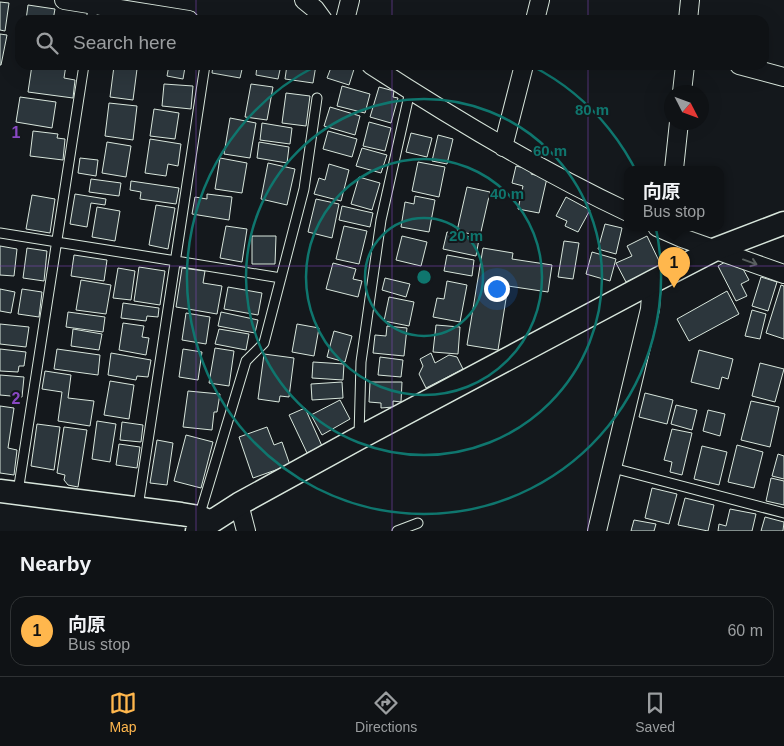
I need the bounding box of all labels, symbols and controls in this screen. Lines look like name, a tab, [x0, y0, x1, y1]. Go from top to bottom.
search box	[15, 15, 769, 70]
icon: search	[33, 29, 61, 57]
text: Search here	[73, 32, 177, 53]
north arrow	[664, 85, 709, 130]
text: 80 m	[575, 101, 609, 118]
text: 1	[12, 124, 21, 141]
text: 60 m	[533, 142, 567, 159]
popup	[624, 166, 724, 231]
text: 向原	[643, 181, 681, 202]
text: 40 m	[490, 185, 524, 202]
text: Bus stop	[643, 203, 705, 220]
text: 20 m	[449, 227, 483, 244]
pin: 1	[658, 247, 690, 288]
one-way arrow	[742, 258, 757, 267]
centre of rings	[415, 268, 433, 286]
your location	[484, 276, 510, 302]
text: 2	[12, 390, 21, 407]
text: Nearby	[20, 552, 91, 575]
text: 向原	[68, 614, 106, 635]
text: 1	[33, 622, 41, 639]
text: 60 m	[727, 622, 763, 639]
text: Bus stop	[68, 636, 130, 653]
tab: Map	[109, 689, 137, 735]
tab: Directions	[355, 689, 417, 735]
tab: Saved	[635, 689, 675, 735]

